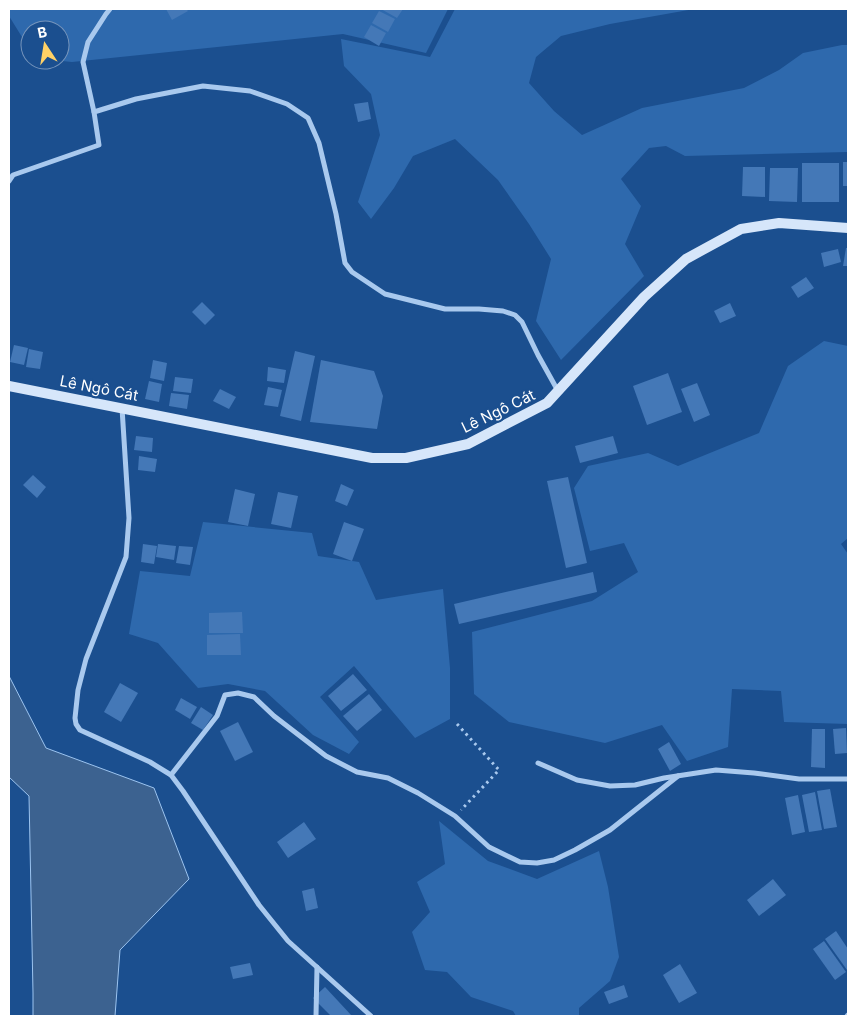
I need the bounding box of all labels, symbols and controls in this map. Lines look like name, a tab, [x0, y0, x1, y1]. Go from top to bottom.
north arrow	[20, 20, 70, 70]
text: B	[36, 23, 48, 41]
street label: Lê Ngô Cát	[58, 371, 140, 405]
street label: Lê Ngô Cát	[458, 385, 538, 437]

